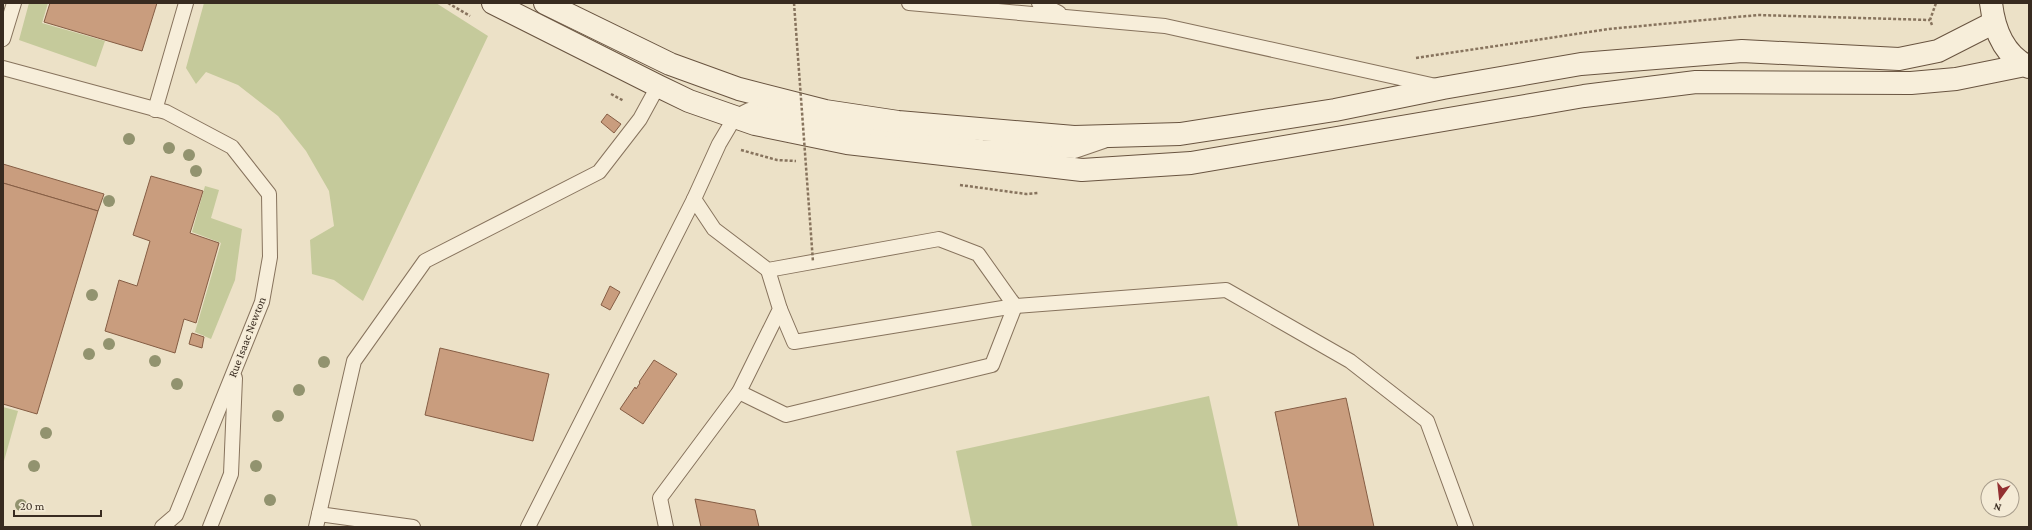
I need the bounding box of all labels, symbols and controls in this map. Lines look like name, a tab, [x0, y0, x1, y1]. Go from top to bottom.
street label: Rue Isaac Newton	[225, 294, 269, 379]
north arrow	[1980, 478, 2020, 518]
scale bar	[14, 492, 101, 518]
text: 20 m	[20, 499, 45, 513]
text: N	[1992, 501, 2003, 514]

